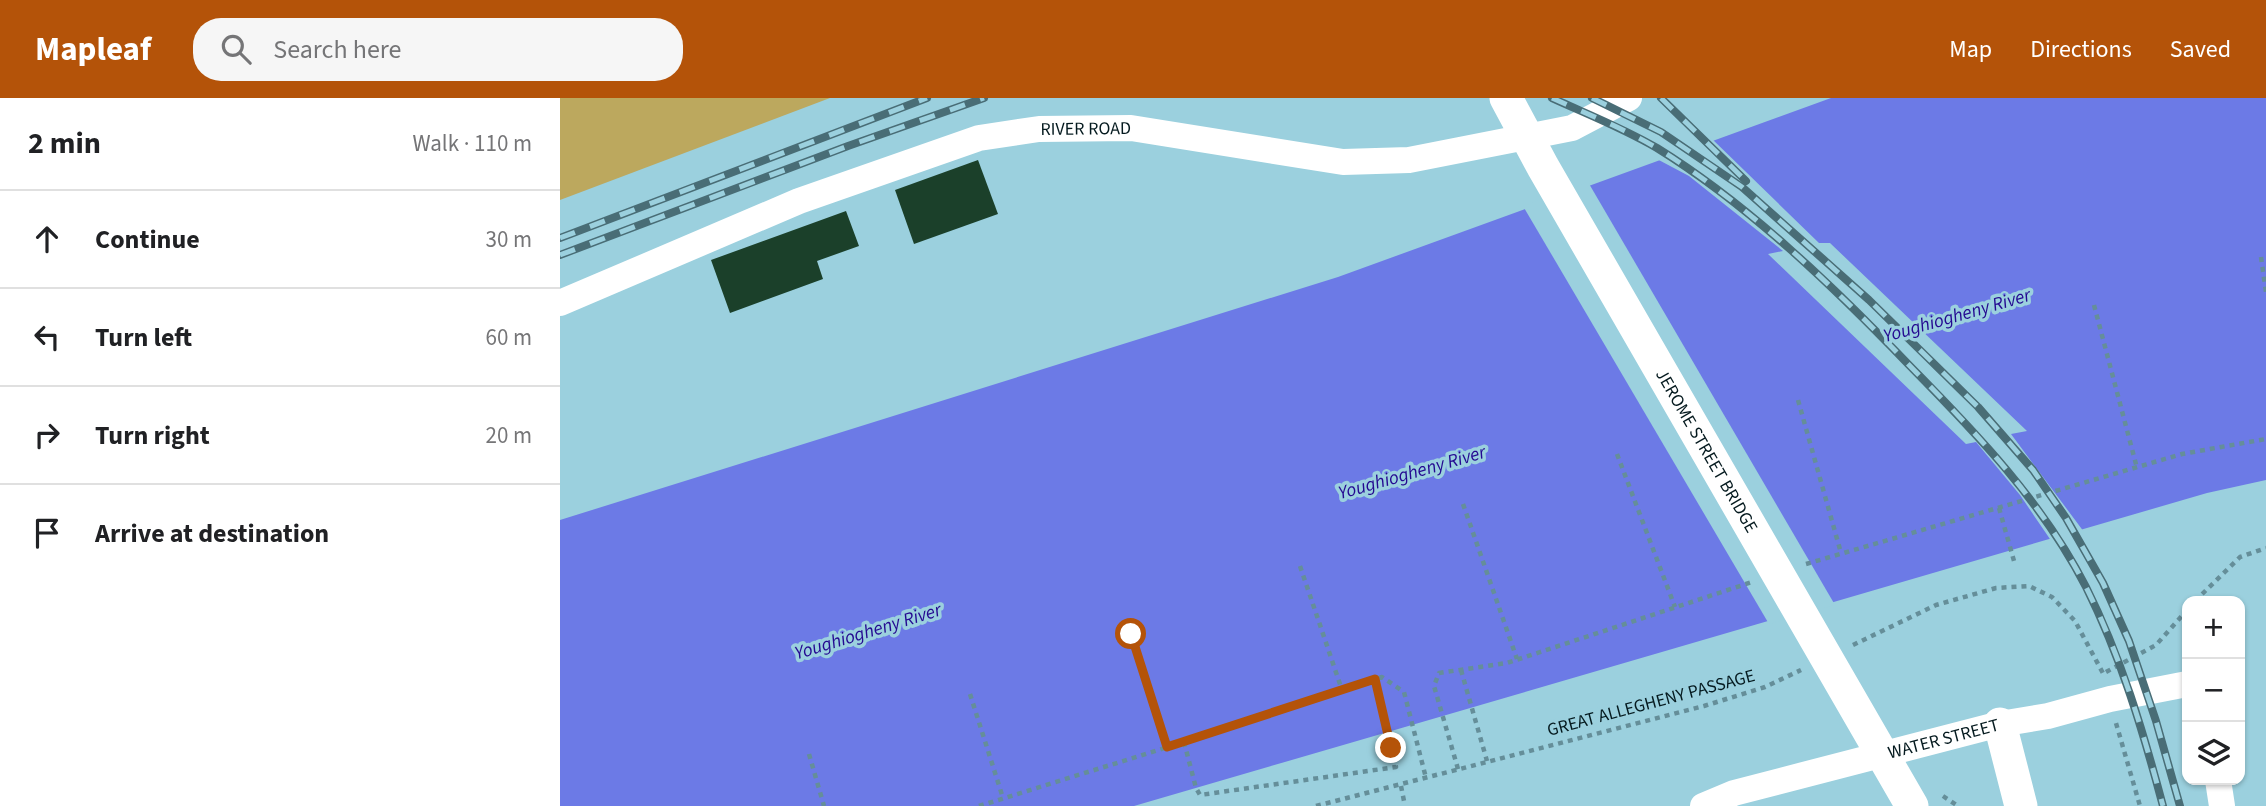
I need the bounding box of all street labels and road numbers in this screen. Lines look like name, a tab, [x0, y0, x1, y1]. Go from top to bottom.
street label: RIVER ROAD	[1040, 116, 1131, 141]
street label: JEROME STREET BRIDGE	[1650, 364, 1764, 537]
street label: GREAT ALLEGHENY PASSAGE	[1544, 663, 1758, 743]
street label: WATER STREET	[1885, 712, 2002, 765]

